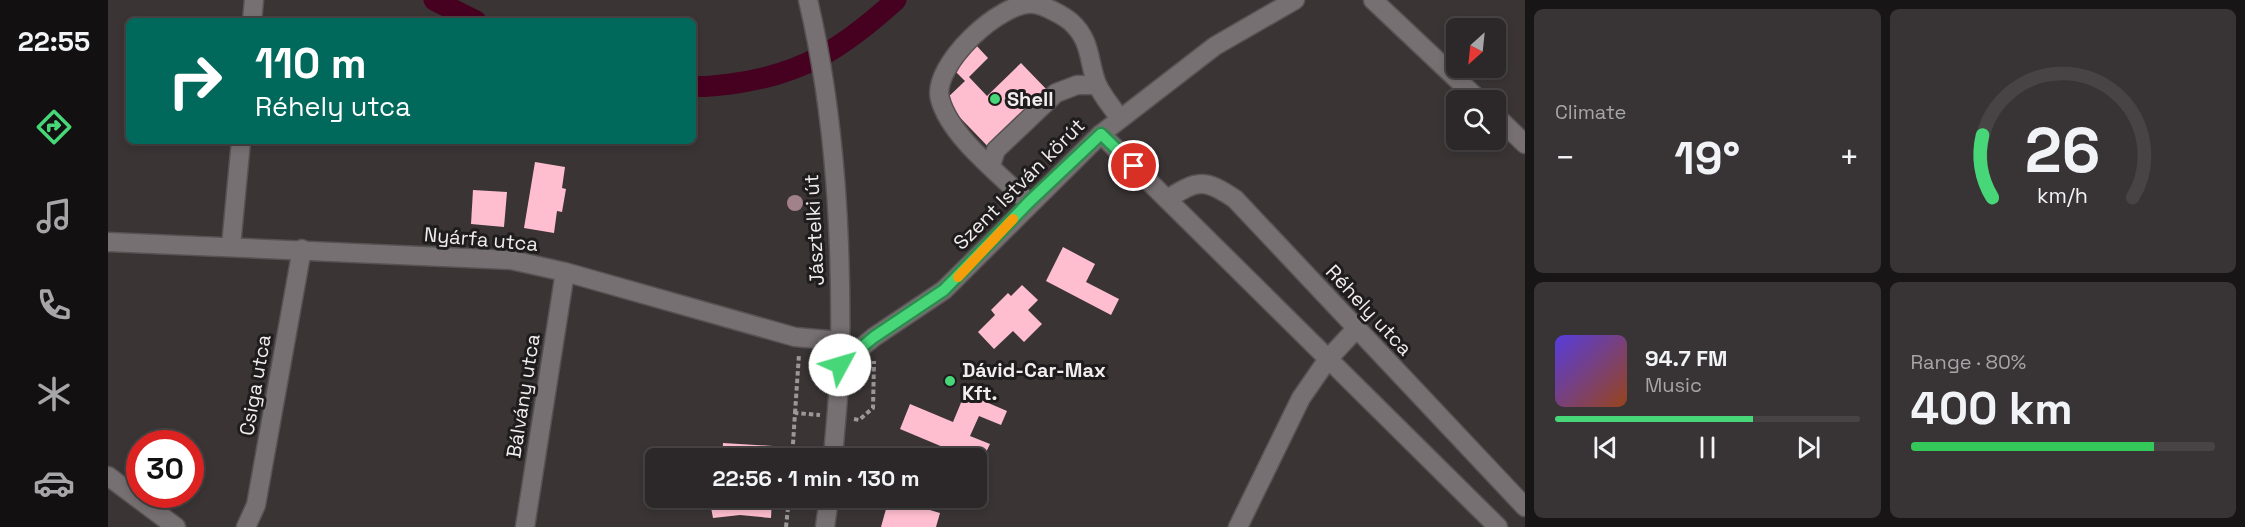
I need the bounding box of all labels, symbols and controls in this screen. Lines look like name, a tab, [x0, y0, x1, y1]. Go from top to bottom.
north arrow	[1446, 18, 1506, 78]
map controls	[1446, 18, 1506, 150]
text: 22:55	[18, 24, 90, 59]
text: 110 m	[255, 37, 367, 90]
icon: right	[156, 42, 234, 120]
place label: Shell	[1007, 86, 1054, 112]
text: Réhely utca	[255, 89, 411, 124]
button: search	[1446, 90, 1506, 150]
marker: Shell	[988, 92, 1002, 106]
text: Climate	[1555, 99, 1626, 125]
icon: directions	[33, 106, 75, 148]
text: 26	[2025, 111, 2101, 190]
street label: Szent István körút	[948, 113, 1090, 255]
text: 19°	[1674, 130, 1740, 187]
text: −	[1555, 137, 1575, 179]
text: +	[1839, 137, 1859, 179]
pin	[1108, 140, 1159, 191]
icon: arrive	[1117, 149, 1150, 182]
street label: Jásztelki út	[798, 174, 830, 286]
text: km/h	[2037, 182, 2088, 209]
icon: music	[33, 195, 75, 237]
street label: Nyárfa utca	[423, 221, 539, 257]
street label: Réhely utca	[1320, 259, 1418, 361]
icon: phone	[33, 284, 75, 326]
street label: Csiga utca	[233, 332, 277, 438]
street label: Bálvány utca	[500, 332, 546, 460]
position arrow	[808, 333, 872, 397]
text: 94.7 FM	[1645, 344, 1727, 372]
text: Range · 80%	[1911, 349, 2026, 375]
place label: Dávid-Car-Max Kft.	[962, 357, 1106, 406]
text: Music	[1645, 372, 1702, 398]
icon: climate	[33, 373, 75, 415]
marker: Dávid-Car-Max Kft.	[943, 374, 957, 388]
text: 400 km	[1911, 380, 2073, 437]
speed limit sign: 30	[126, 430, 204, 508]
icon: previous	[1589, 431, 1622, 464]
icon: pause	[1691, 431, 1724, 464]
icon: next	[1792, 431, 1825, 464]
icon: car	[33, 462, 75, 504]
text: 22:56 · 1 min · 130 m	[712, 464, 920, 492]

